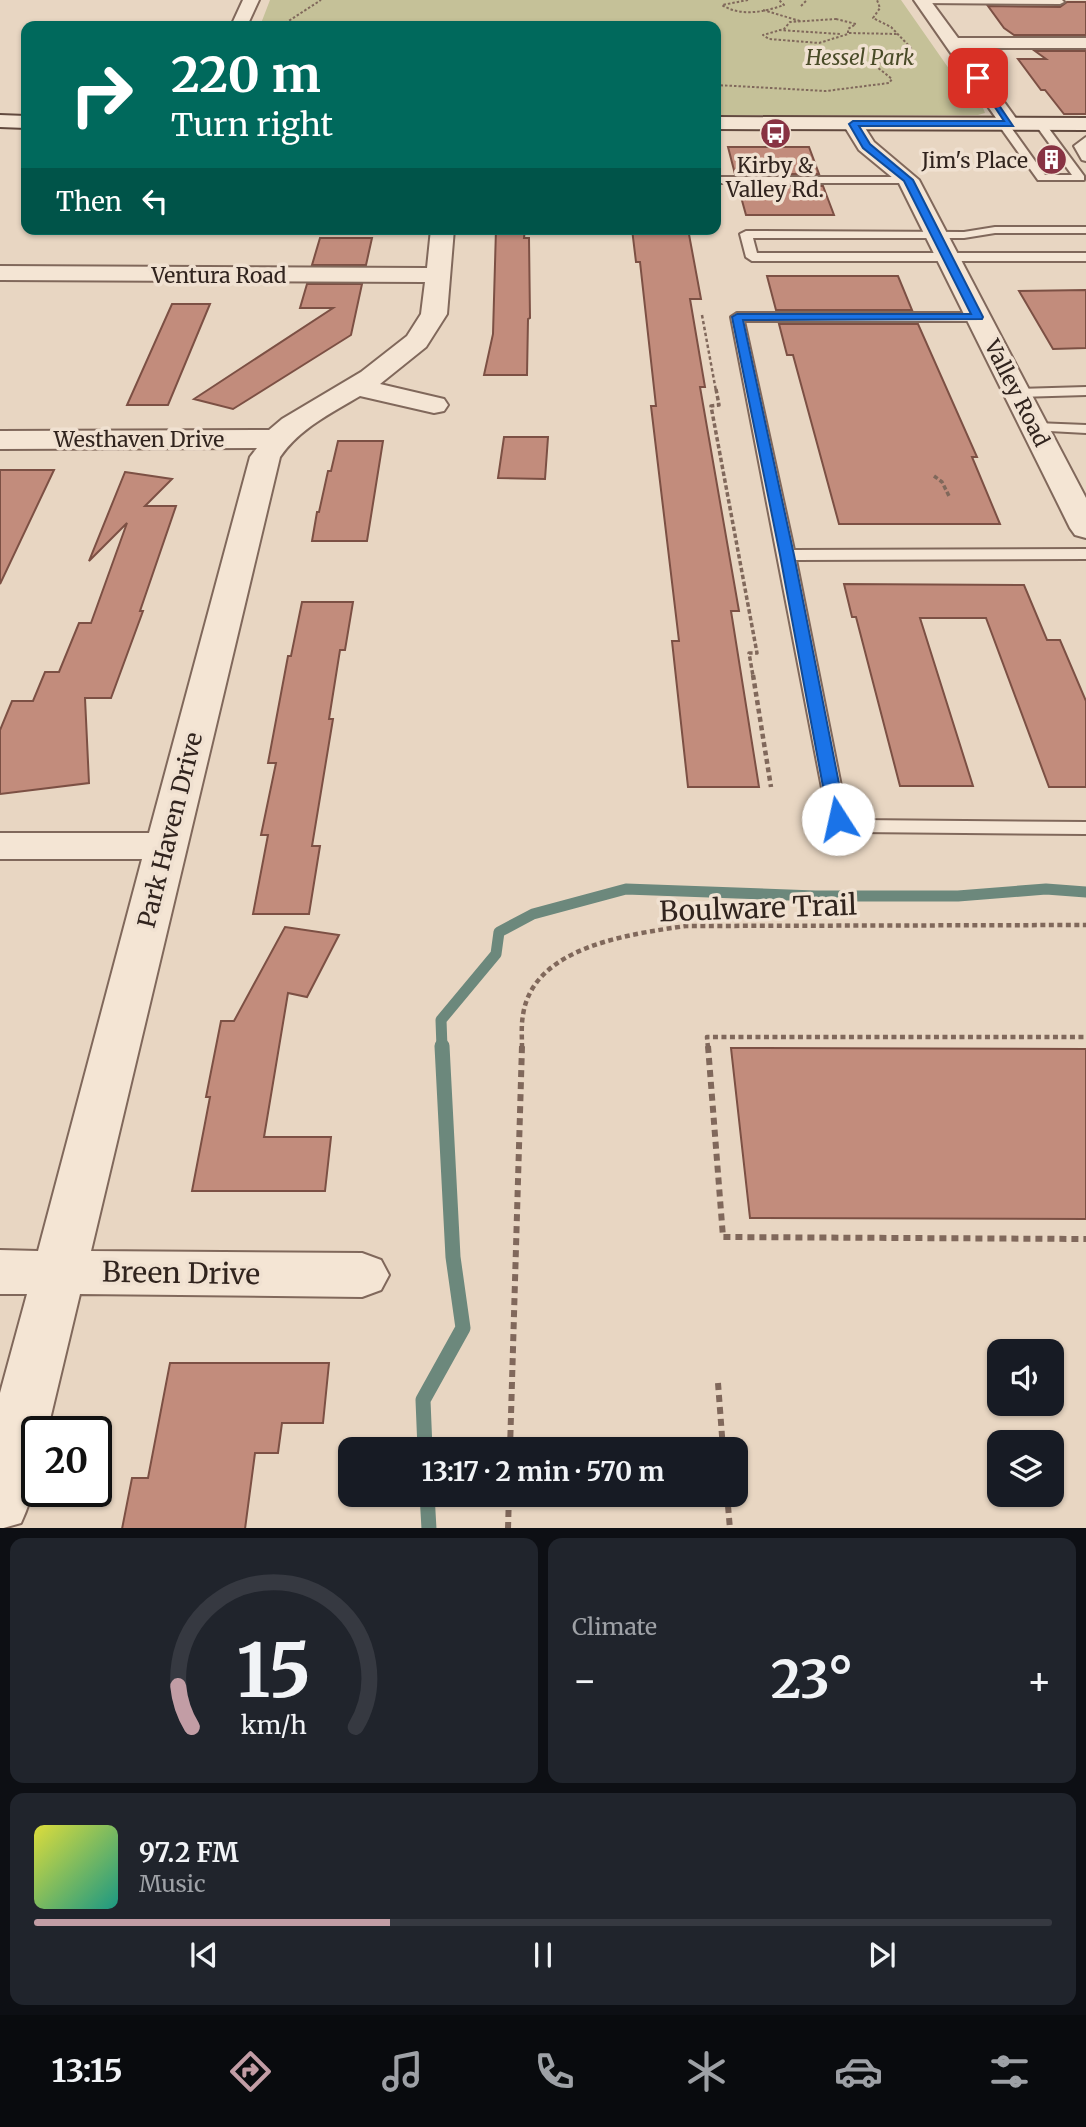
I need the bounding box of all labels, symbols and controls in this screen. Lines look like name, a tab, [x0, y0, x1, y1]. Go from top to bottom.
text: 220 m	[171, 44, 321, 105]
park label: Hessel Park	[805, 44, 915, 71]
pin	[948, 48, 1008, 108]
icon: right	[56, 49, 147, 140]
icon: arrive	[959, 59, 997, 97]
text: Turn right	[171, 105, 333, 145]
bus stop icon: Kirby & Valley Rd.	[758, 116, 792, 150]
building icon: Jim's Place	[1034, 143, 1068, 177]
place label: Jim's Place	[921, 147, 1028, 174]
place label: Kirby & Valley Rd.	[725, 152, 824, 203]
icon: left	[136, 182, 174, 220]
text: Then	[56, 185, 122, 218]
street label: Ventura Road	[150, 262, 287, 289]
street label: Valley Road	[978, 334, 1056, 451]
street label: Westhaven Drive	[53, 426, 224, 453]
street label: Park Haven Drive	[131, 729, 209, 931]
position arrow	[801, 782, 875, 856]
street label: Boulware Trail	[658, 887, 858, 929]
street label: Breen Drive	[102, 1254, 260, 1292]
map controls	[987, 1339, 1064, 1507]
button: sound	[987, 1339, 1064, 1416]
speed limit sign: 20	[21, 1416, 112, 1507]
button: layers	[987, 1430, 1064, 1507]
text: 13:17 · 2 min · 570 m	[421, 1455, 665, 1488]
text: Climate	[572, 1612, 657, 1641]
text: 15	[237, 1625, 311, 1717]
text: 23°	[771, 1647, 853, 1712]
text: −	[572, 1657, 597, 1704]
text: +	[1027, 1657, 1052, 1704]
text: km/h	[241, 1708, 307, 1740]
text: 97.2 FM	[139, 1836, 239, 1869]
text: Music	[139, 1869, 206, 1898]
icon: previous	[185, 1936, 223, 1974]
icon: pause	[524, 1936, 562, 1974]
icon: next	[863, 1936, 901, 1974]
icon: directions	[226, 2047, 275, 2096]
icon: music	[378, 2047, 427, 2096]
icon: phone	[530, 2047, 579, 2096]
icon: climate	[682, 2047, 731, 2096]
icon: car	[834, 2047, 883, 2096]
icon: filters	[985, 2047, 1034, 2096]
text: 13:15	[51, 2051, 123, 2091]

